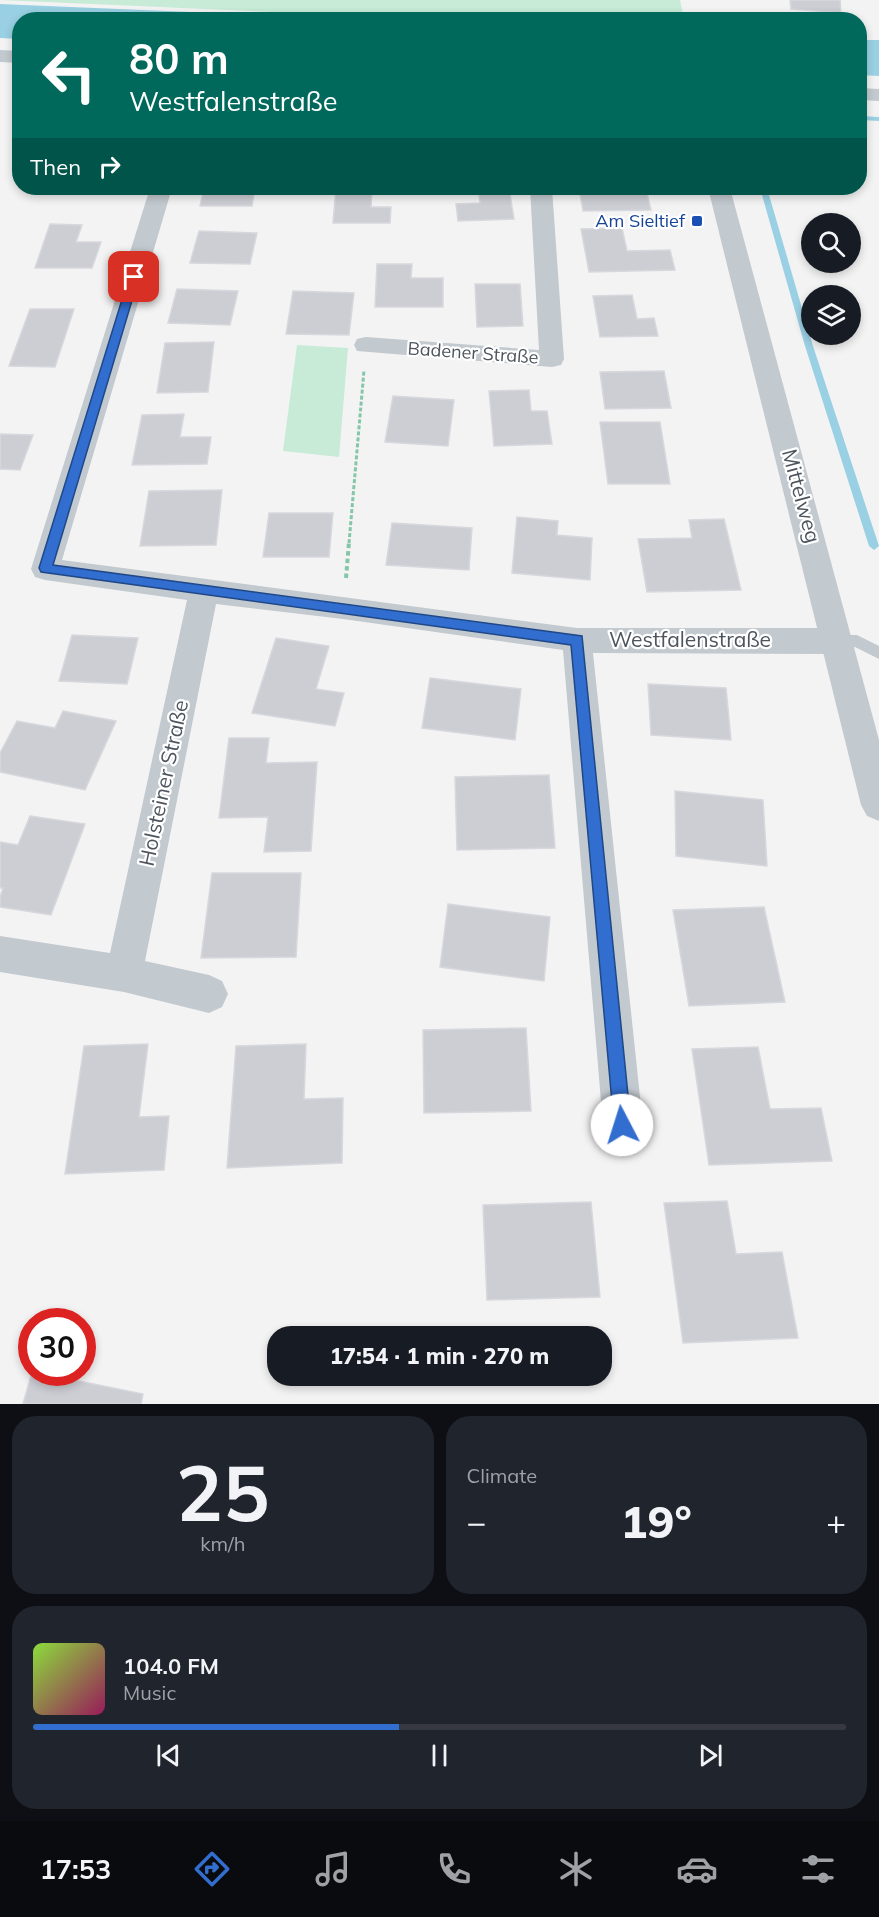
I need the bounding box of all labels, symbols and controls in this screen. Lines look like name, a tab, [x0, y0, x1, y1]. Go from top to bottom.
text: 80 m	[129, 32, 229, 85]
icon: left	[30, 36, 108, 114]
text: Westfalenstraße	[129, 84, 337, 118]
icon: right	[93, 150, 126, 183]
text: Then	[30, 153, 81, 181]
place label: Am Sieltief	[595, 209, 686, 232]
map controls	[801, 213, 861, 345]
button: search	[801, 213, 861, 273]
marker: Am Sieltief	[690, 214, 704, 228]
pin	[108, 251, 159, 302]
icon: arrive	[117, 260, 150, 293]
button: layers	[801, 285, 861, 345]
street label: Badener Straße	[407, 336, 539, 369]
street label: Mittelweg	[777, 446, 827, 545]
street label: Westfalenstraße	[609, 626, 771, 652]
street label: Holsteiner Straße	[133, 697, 193, 868]
position arrow	[590, 1093, 654, 1157]
speed limit sign: 30	[18, 1308, 96, 1386]
text: 17:54 · 1 min · 270 m	[330, 1342, 549, 1370]
text: 25	[176, 1443, 270, 1541]
text: Climate	[467, 1463, 537, 1488]
text: 19°	[621, 1493, 692, 1549]
text: −	[467, 1501, 486, 1542]
text: +	[826, 1501, 846, 1542]
text: km/h	[200, 1531, 245, 1556]
text: 104.0 FM	[123, 1652, 219, 1680]
text: Music	[123, 1680, 176, 1705]
icon: previous	[152, 1739, 185, 1772]
icon: pause	[423, 1739, 456, 1772]
icon: next	[694, 1739, 727, 1772]
icon: directions	[191, 1848, 233, 1890]
icon: music	[312, 1848, 354, 1890]
icon: phone	[433, 1848, 475, 1890]
icon: climate	[555, 1848, 597, 1890]
icon: car	[676, 1848, 718, 1890]
icon: filters	[797, 1848, 839, 1890]
text: 17:53	[40, 1852, 111, 1886]

